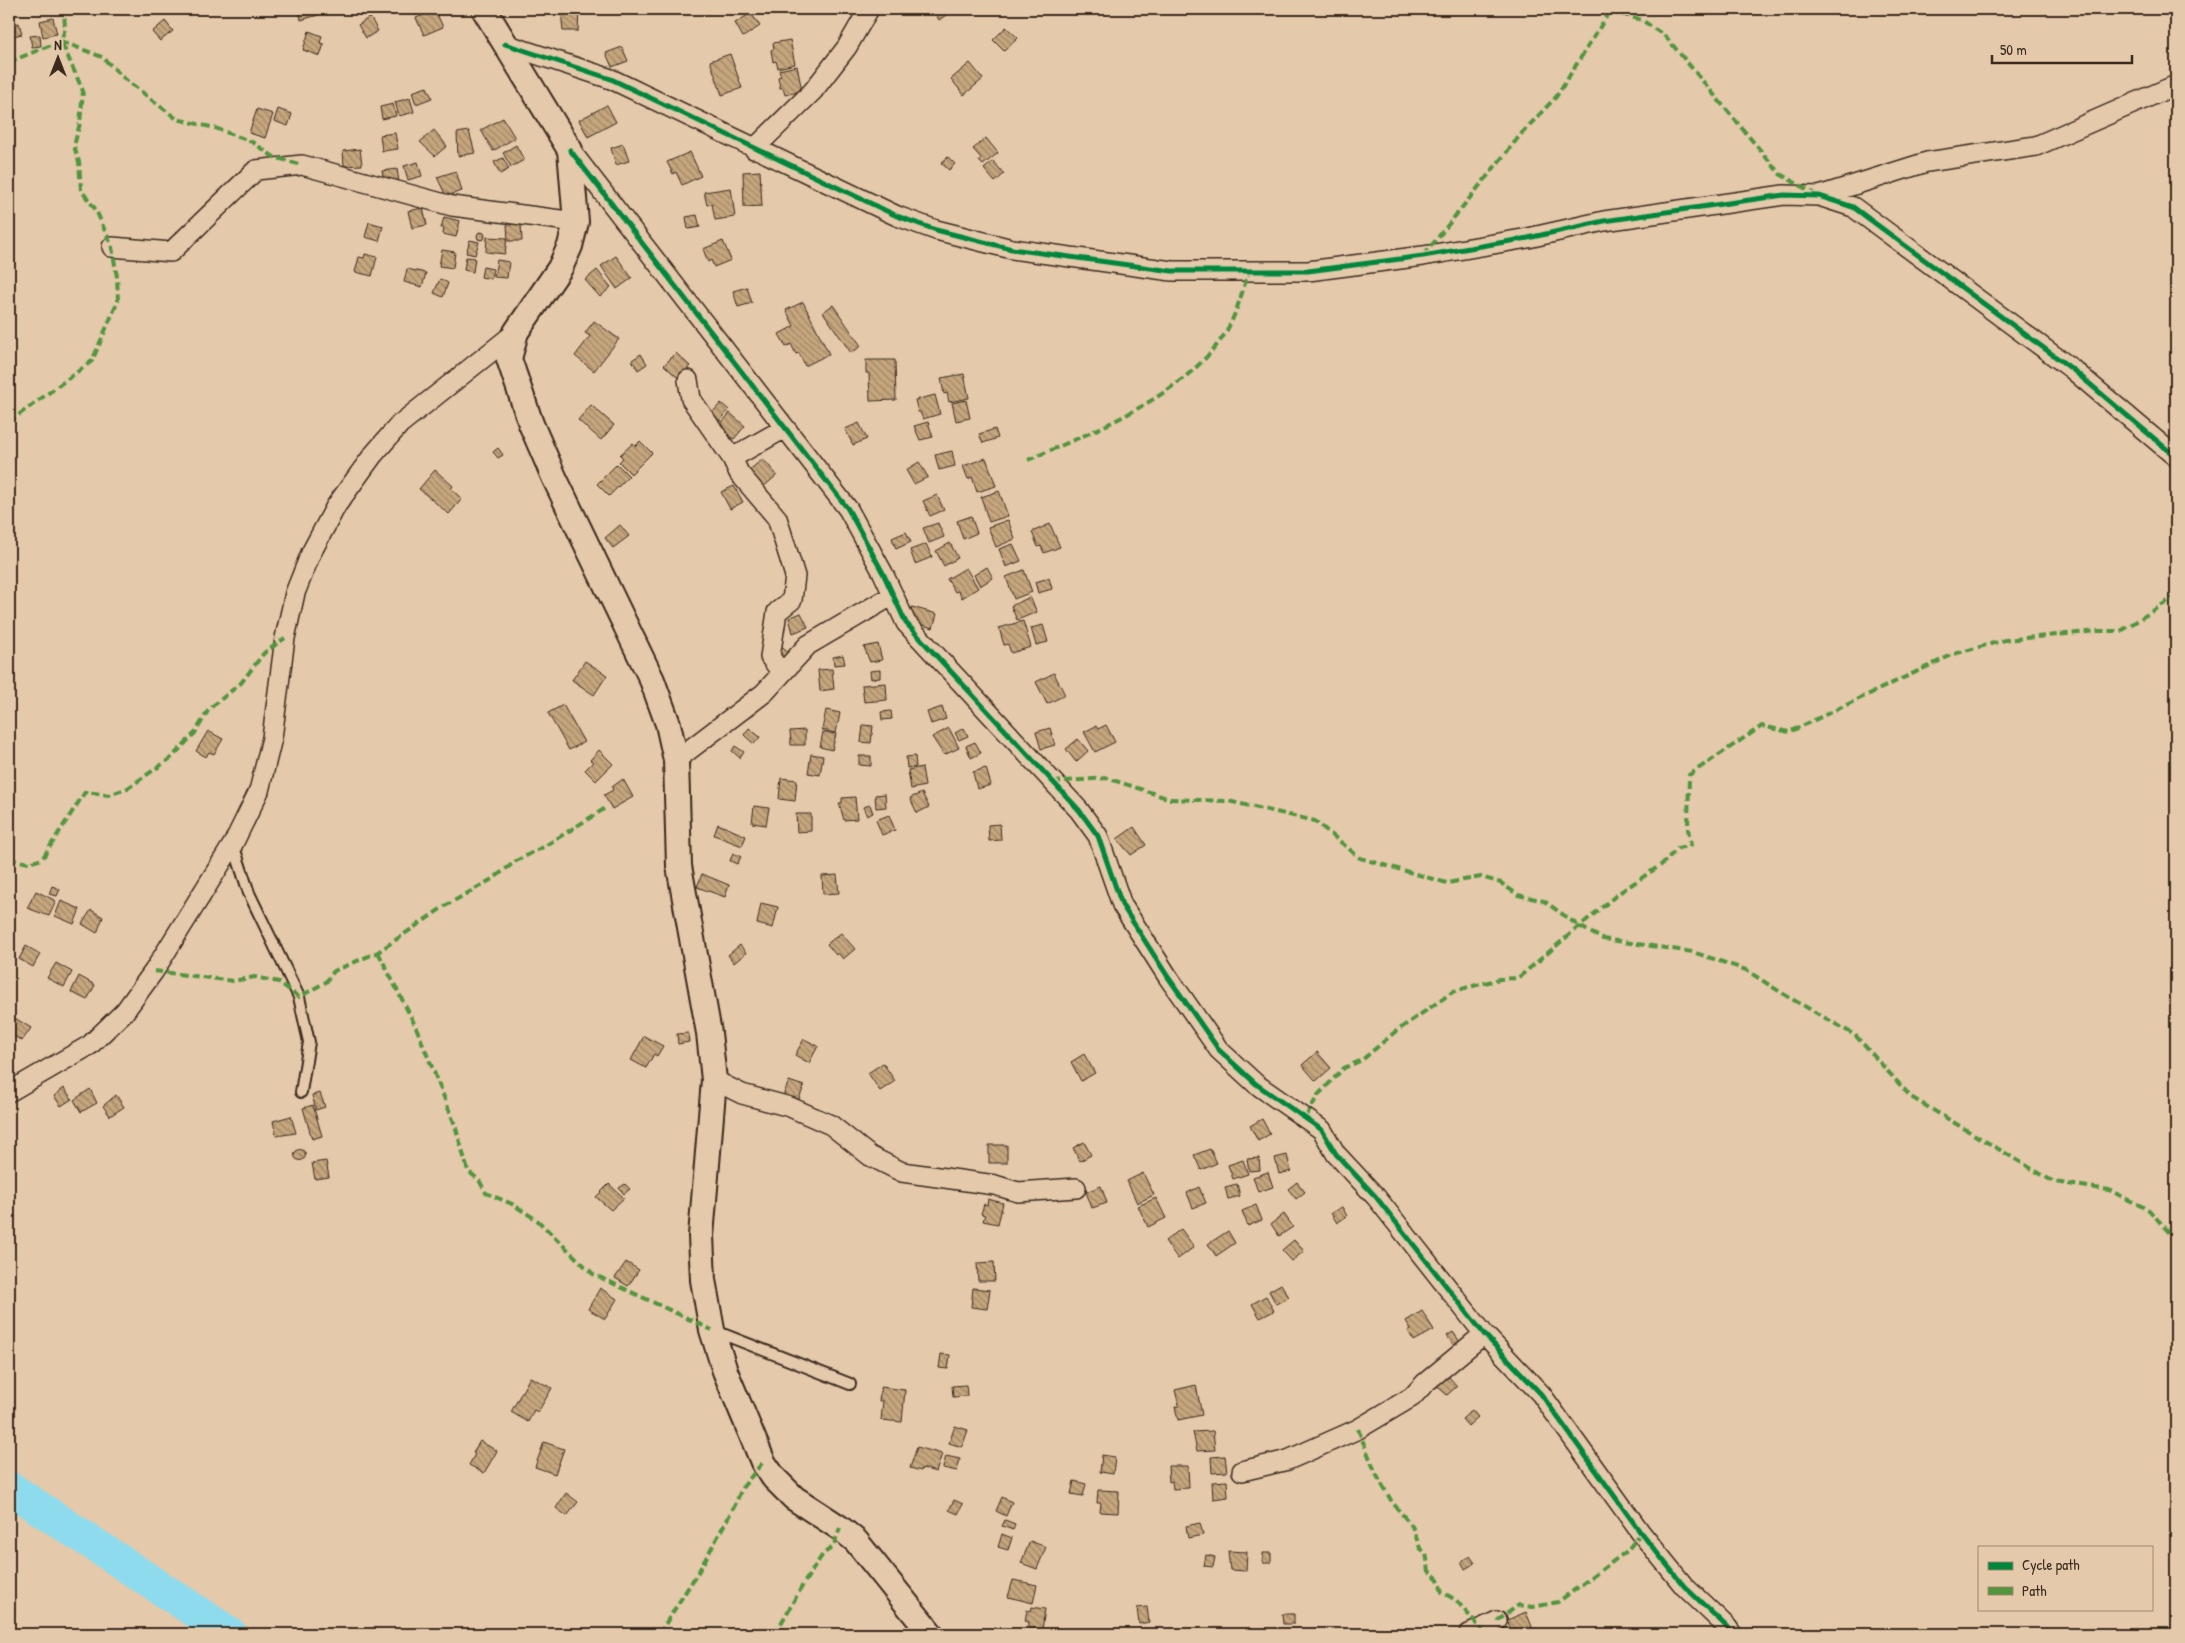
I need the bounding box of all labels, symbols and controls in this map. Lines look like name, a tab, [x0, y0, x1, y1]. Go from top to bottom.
north arrow	[32, 32, 82, 82]
scale bar	[1992, 32, 2132, 64]
text: N	[54, 35, 62, 54]
text: 50 m	[2000, 39, 2027, 60]
legend	[1978, 1546, 2152, 1610]
text: Cycle path	[2022, 1554, 2080, 1575]
text: Path	[2022, 1580, 2047, 1601]

